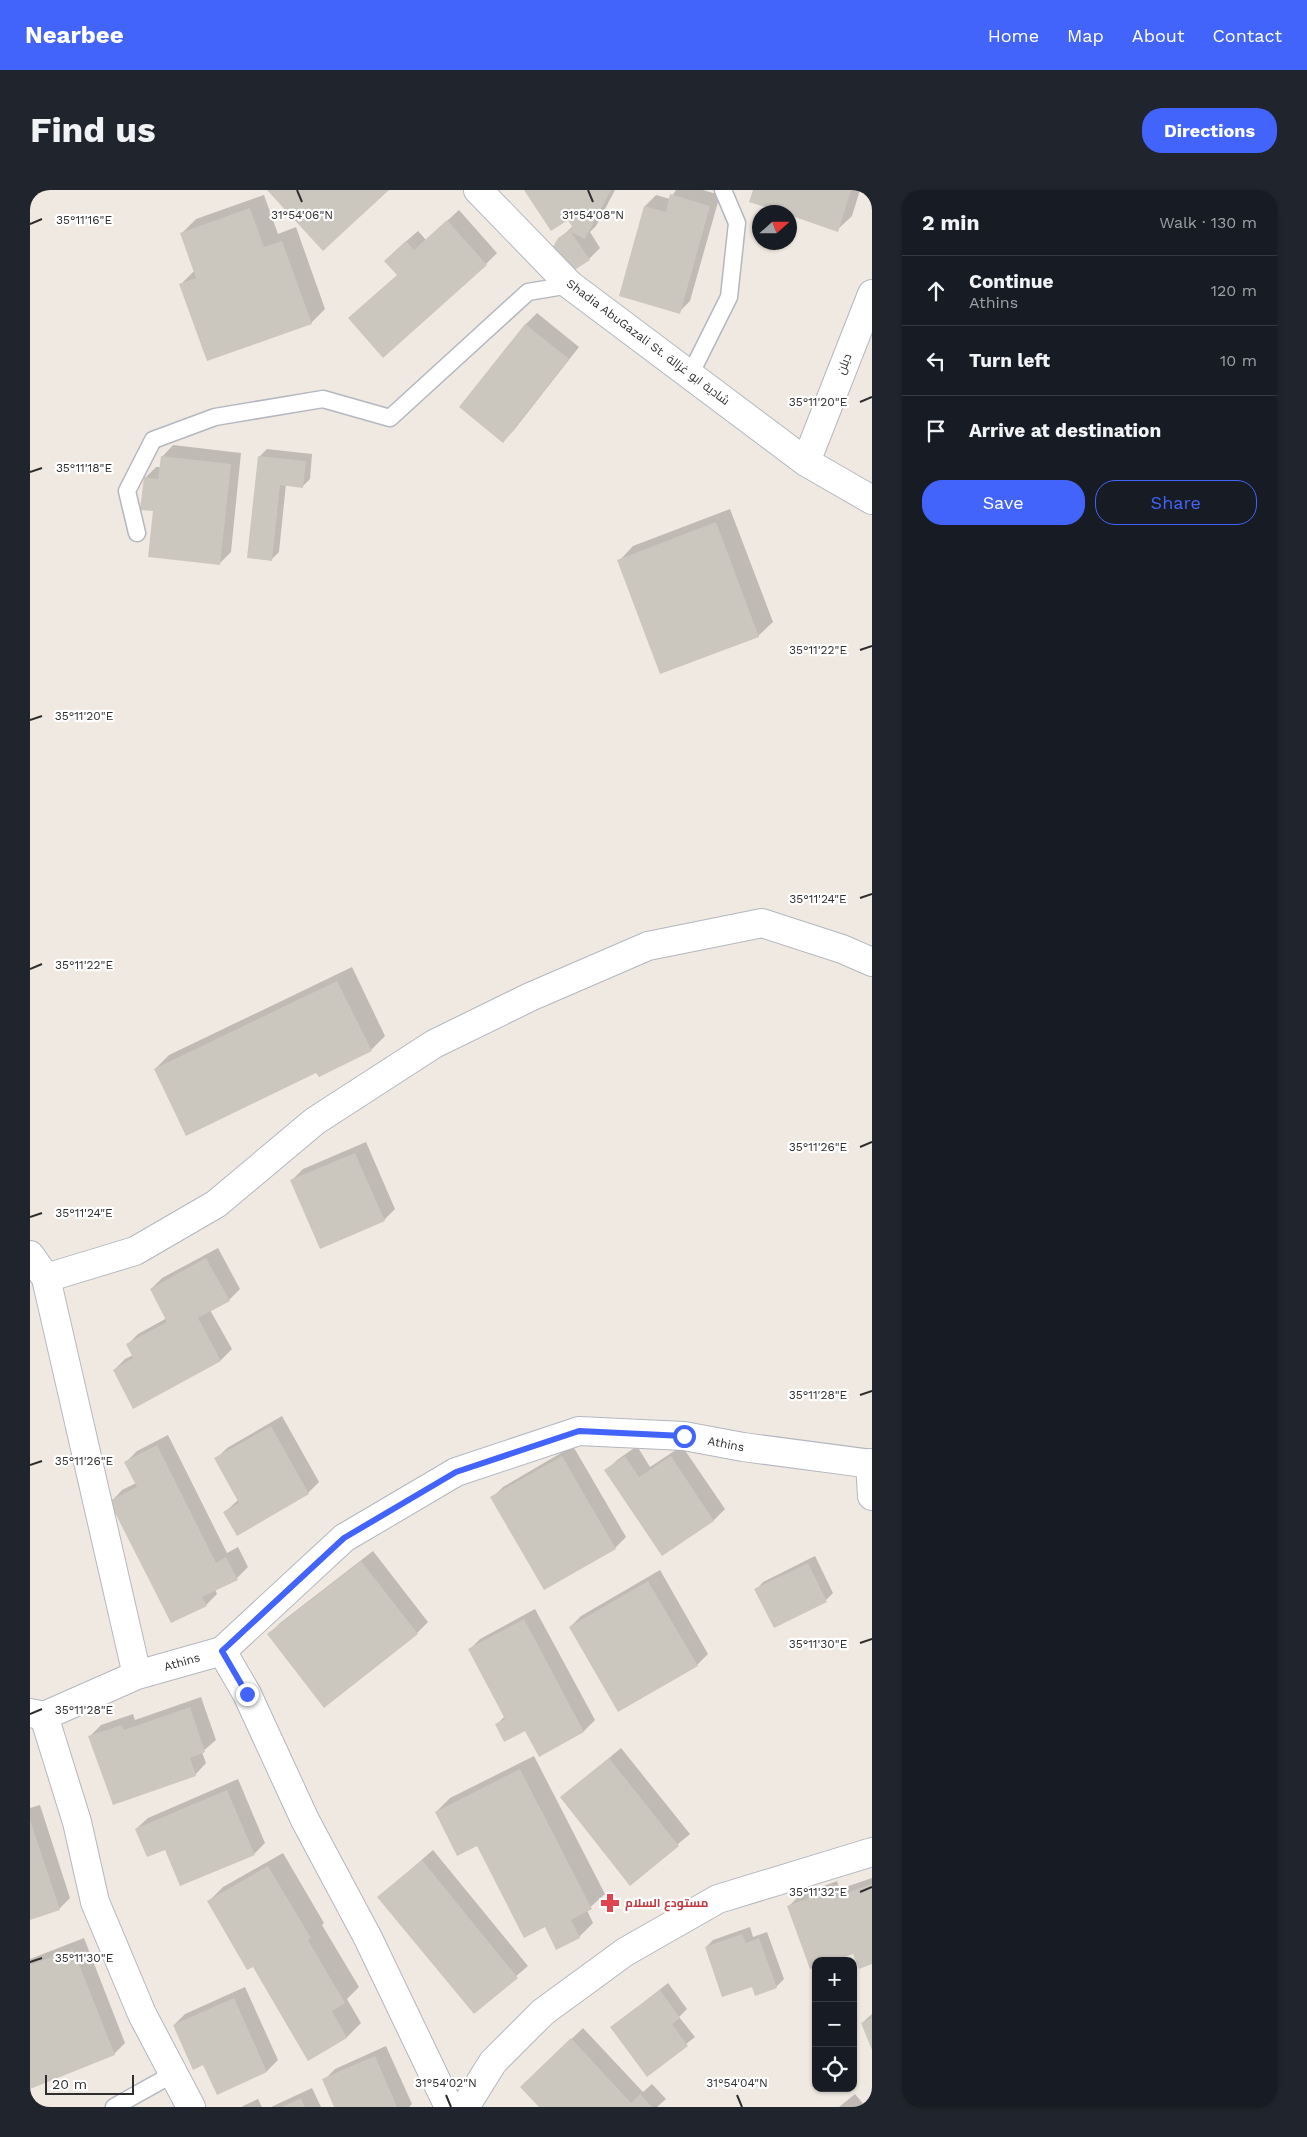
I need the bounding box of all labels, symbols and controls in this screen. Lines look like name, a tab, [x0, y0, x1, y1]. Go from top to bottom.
text: Nearbee	[25, 21, 124, 49]
text: Home	[988, 25, 1039, 46]
text: Map	[1067, 25, 1104, 46]
text: About	[1132, 25, 1184, 46]
text: Contact	[1212, 25, 1282, 46]
button: Directions	[1142, 108, 1277, 153]
text: Find us	[30, 109, 156, 151]
north arrow	[752, 205, 797, 250]
text: 31°54'06"N	[271, 208, 333, 222]
text: 31°54'08"N	[562, 208, 624, 222]
text: 2 min	[922, 210, 979, 235]
text: 35°11'16"E	[56, 213, 112, 227]
text: Walk · 130 m	[1159, 213, 1257, 232]
text: Continue	[969, 270, 1053, 293]
street label: Shadia AbuGazali St. شادية ابو غزالة	[564, 276, 732, 408]
icon: ahead	[922, 277, 950, 305]
text: 120 m	[1211, 281, 1257, 300]
text: Athins	[969, 293, 1018, 312]
icon: left	[922, 347, 950, 375]
text: Turn left	[969, 349, 1050, 372]
street label: دبلن	[834, 351, 854, 376]
text: 10 m	[1220, 351, 1257, 370]
text: 35°11'20"E	[789, 395, 848, 409]
icon: arrive	[922, 417, 950, 445]
text: Arrive at destination	[969, 419, 1161, 442]
text: 35°11'18"E	[56, 461, 112, 475]
button: Save	[922, 480, 1085, 525]
button: Share	[1095, 480, 1257, 525]
text: 35°11'22"E	[789, 643, 847, 657]
text: 35°11'20"E	[55, 709, 114, 723]
text: 35°11'24"E	[789, 892, 847, 906]
text: 35°11'22"E	[55, 958, 113, 972]
text: 35°11'26"E	[789, 1140, 848, 1154]
text: 35°11'24"E	[55, 1206, 113, 1220]
text: 35°11'28"E	[789, 1388, 848, 1402]
route start	[673, 1425, 696, 1448]
street label: Athins	[707, 1434, 745, 1454]
text: 35°11'26"E	[55, 1454, 114, 1468]
text: 35°11'30"E	[789, 1637, 848, 1651]
street label: Athins	[162, 1650, 202, 1674]
route end	[236, 1683, 259, 1706]
text: 35°11'28"E	[55, 1703, 114, 1717]
text: 35°11'32"E	[789, 1885, 847, 1899]
pharmacy icon: مستودع السلام	[599, 1892, 621, 1914]
place label: مستودع السلام	[625, 1896, 709, 1912]
text: 35°11'30"E	[55, 1951, 114, 1965]
map controls	[812, 1957, 857, 2092]
button: +	[812, 1957, 857, 2002]
button: −	[812, 2002, 857, 2047]
button: locate	[812, 2047, 857, 2092]
scale bar	[45, 2072, 134, 2095]
text: 20 m	[52, 2076, 87, 2092]
text: 31°54'02"N	[415, 2076, 477, 2090]
text: 31°54'04"N	[706, 2076, 768, 2090]

